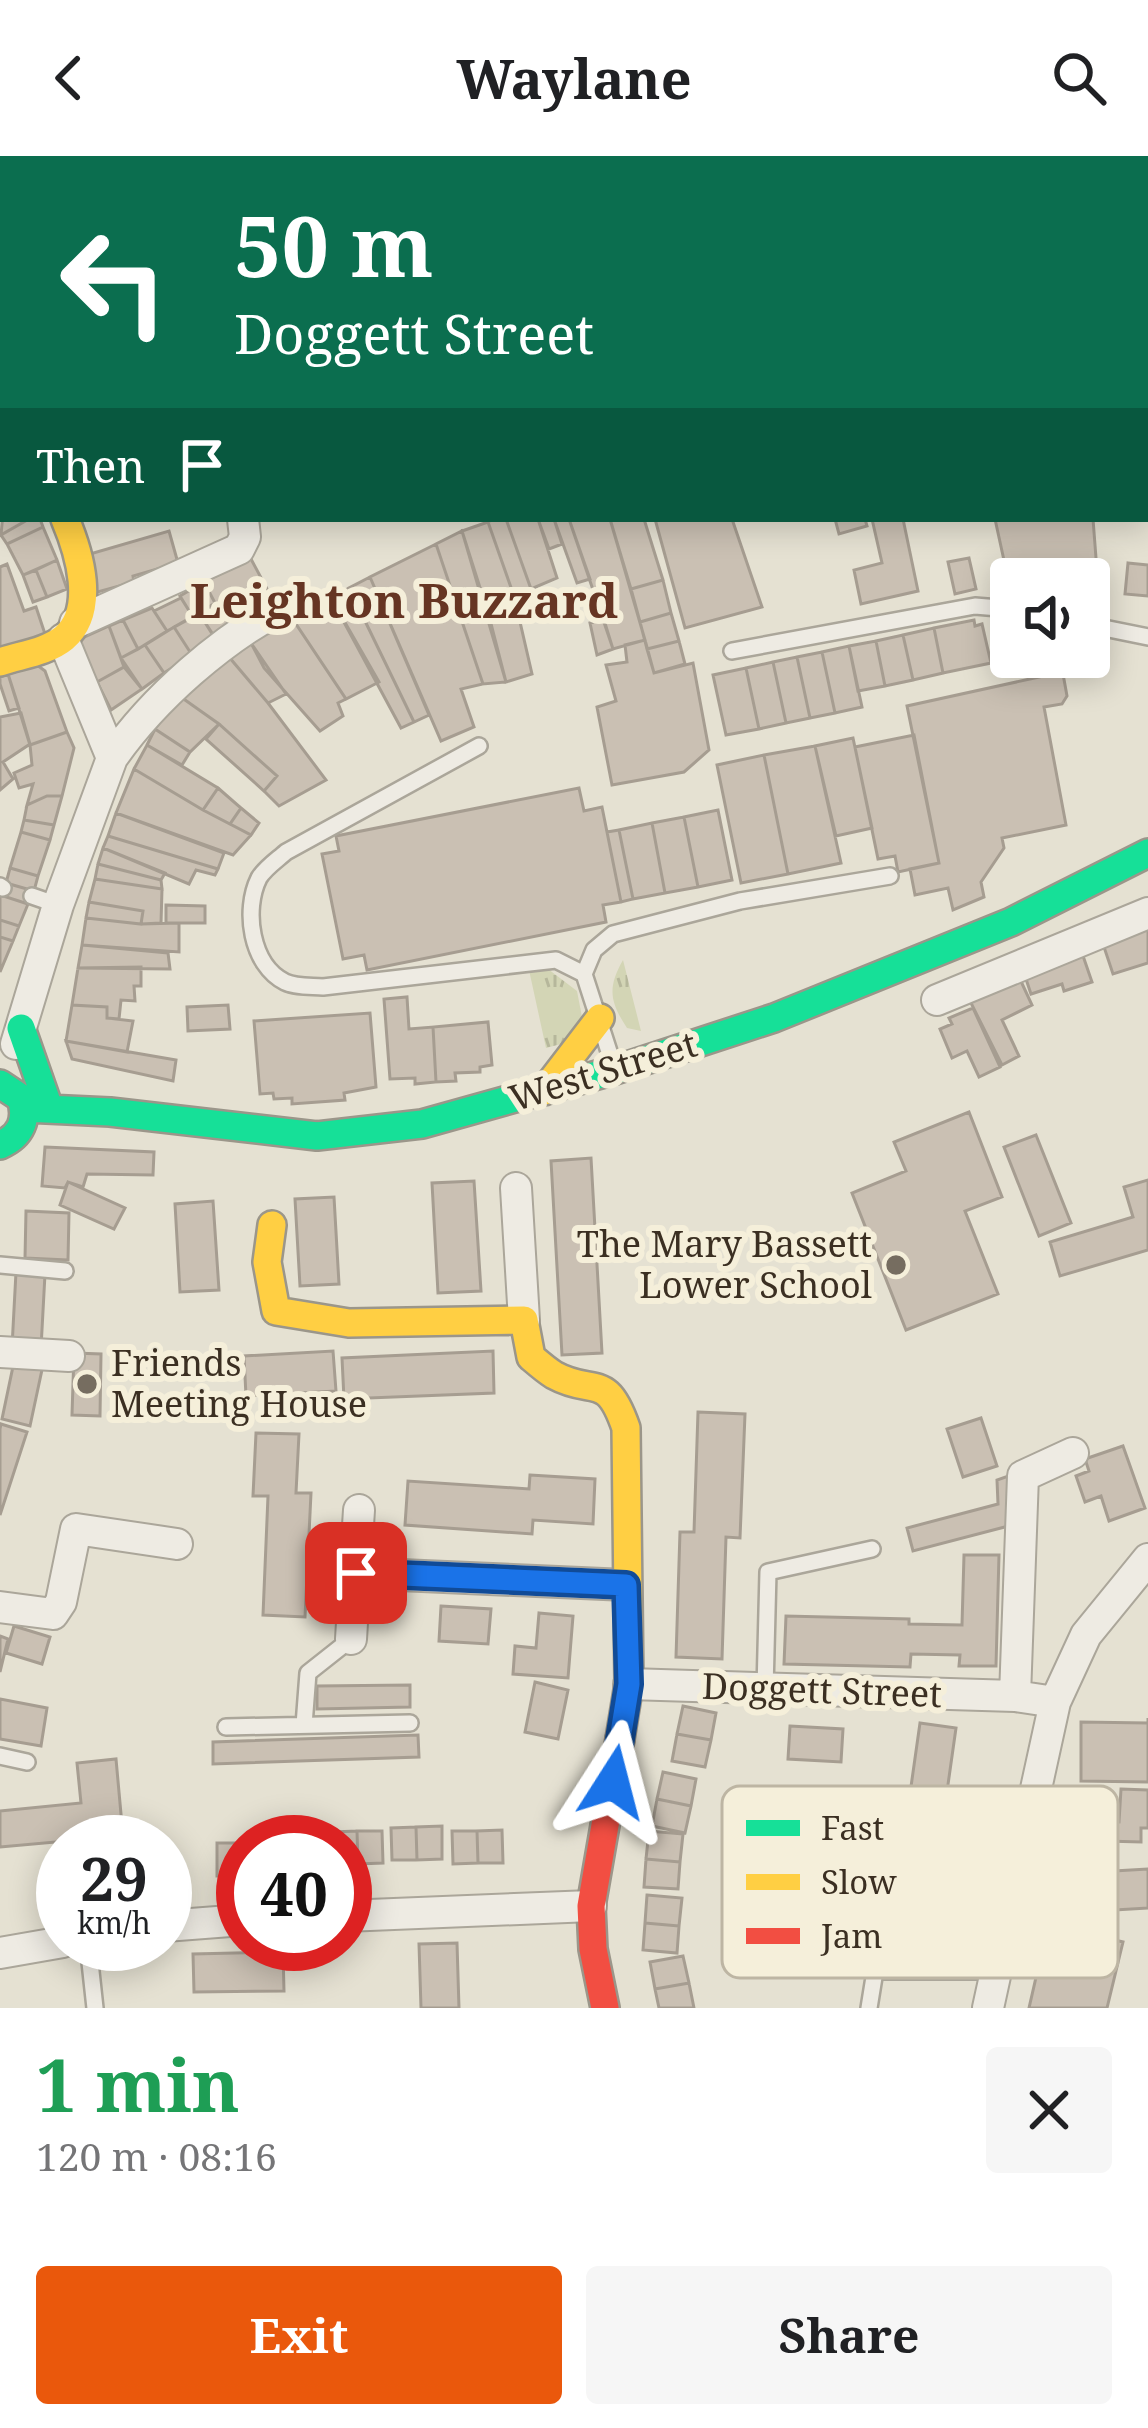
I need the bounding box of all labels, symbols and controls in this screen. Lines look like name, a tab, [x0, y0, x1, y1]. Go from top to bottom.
text: Waylane	[456, 41, 692, 115]
icon: back	[36, 45, 102, 111]
icon: search	[1046, 45, 1112, 111]
text: 50 m	[234, 187, 434, 302]
icon: left	[36, 204, 192, 360]
text: Doggett Street	[234, 296, 594, 370]
icon: arrive	[169, 432, 235, 498]
text: Then	[36, 435, 145, 496]
map controls	[990, 558, 1110, 678]
button: sound	[990, 558, 1110, 678]
district label: Leighton Buzzard	[190, 567, 618, 632]
street label: West Street	[503, 1019, 703, 1122]
place label: The Mary Bassett Lower School	[577, 1219, 872, 1309]
marker: The Mary Bassett Lower School	[883, 1252, 909, 1278]
place label: Friends Meeting House	[111, 1338, 367, 1428]
marker: Friends Meeting House	[74, 1371, 100, 1397]
pin	[305, 1522, 407, 1624]
icon: arrive	[323, 1540, 389, 1606]
street label: Doggett Street	[701, 1661, 943, 1718]
position arrow	[550, 1719, 676, 1845]
legend	[722, 1786, 1118, 1978]
text: Fast	[821, 1805, 884, 1850]
speed limit sign: 40	[216, 1815, 372, 1971]
text: 29	[80, 1837, 148, 1919]
text: Slow	[821, 1859, 897, 1904]
text: km/h	[77, 1902, 151, 1943]
text: Jam	[820, 1913, 883, 1958]
text: 1 min	[36, 2035, 240, 2133]
button: close	[986, 2047, 1112, 2173]
text: 120 m · 08:16	[36, 2129, 277, 2182]
button: Exit	[36, 2266, 562, 2404]
button: Share	[586, 2266, 1112, 2404]

